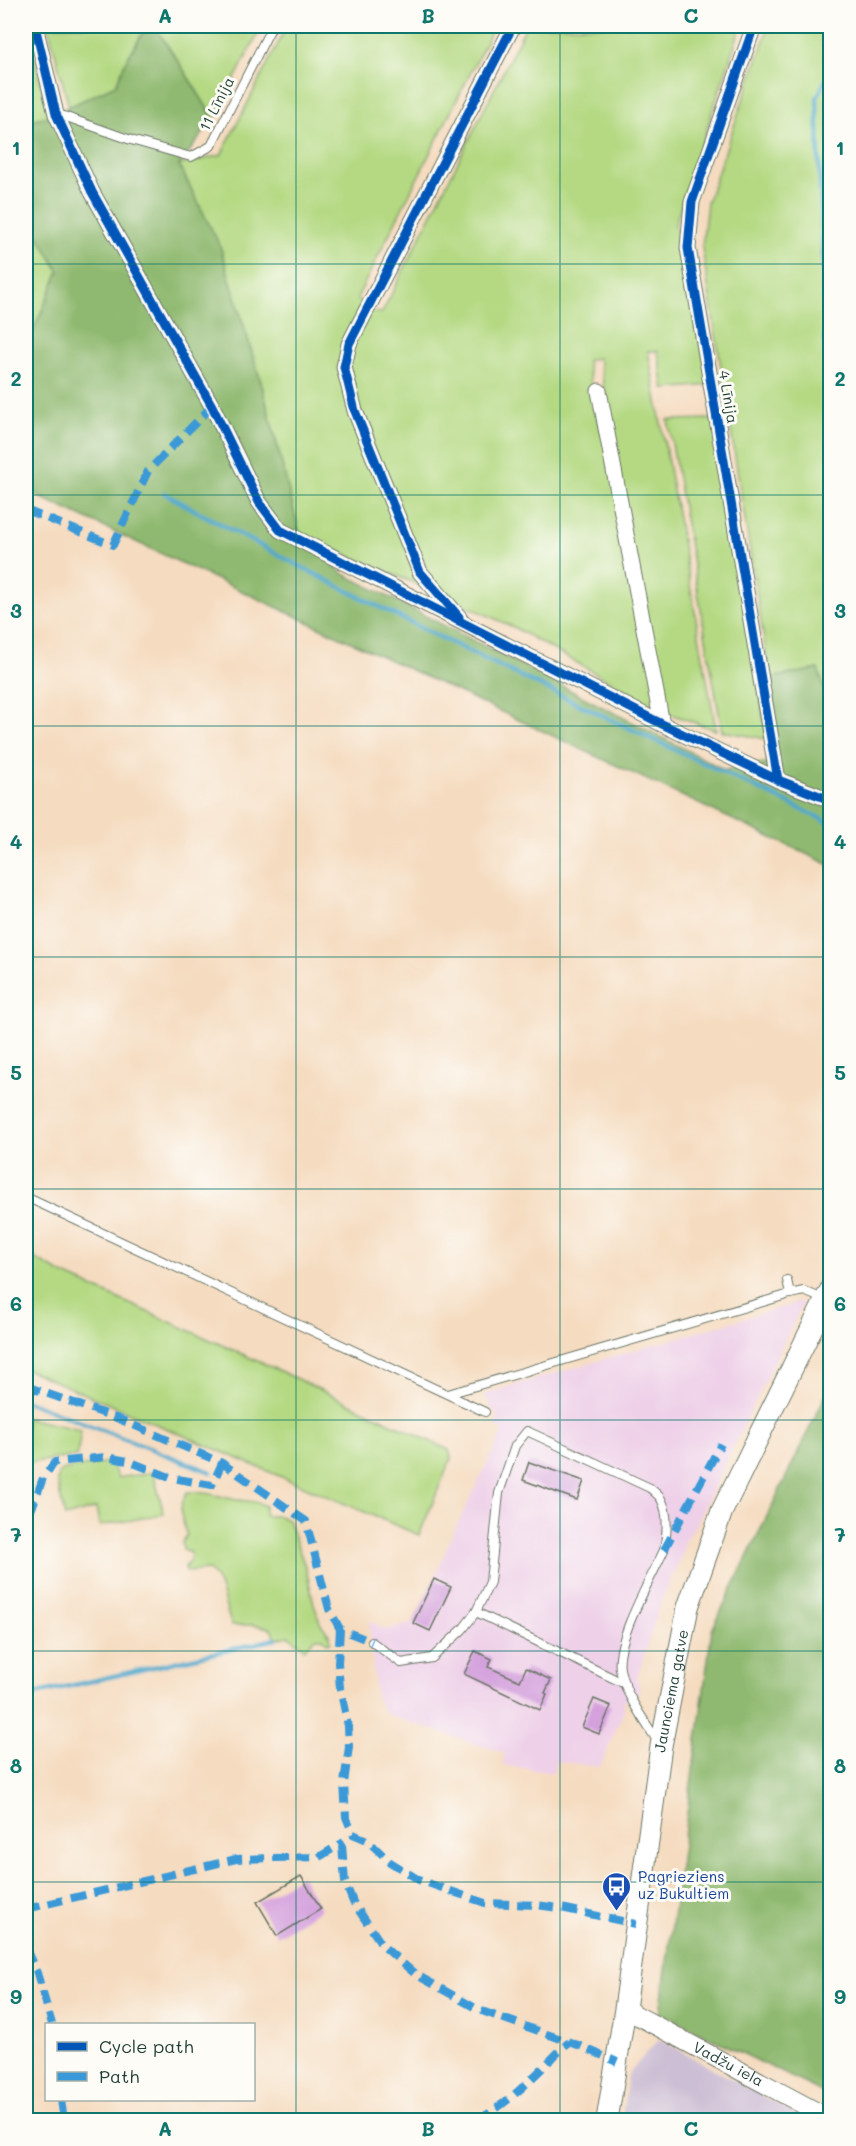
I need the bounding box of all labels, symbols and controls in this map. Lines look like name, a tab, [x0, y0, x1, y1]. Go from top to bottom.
text: A	[158, 2, 172, 28]
text: B	[421, 2, 435, 28]
text: C	[684, 2, 699, 28]
street label: 11 Līnija	[194, 73, 238, 134]
text: 1	[12, 134, 20, 160]
text: 1	[836, 134, 844, 160]
text: 2	[10, 365, 22, 391]
text: 2	[834, 365, 846, 391]
street label: 4 Līnija	[714, 369, 743, 425]
text: 3	[10, 597, 22, 623]
text: 3	[834, 597, 846, 623]
text: 4	[10, 828, 23, 854]
text: 4	[834, 828, 847, 854]
text: 5	[10, 1059, 22, 1085]
text: 5	[834, 1059, 846, 1085]
text: 6	[10, 1290, 22, 1316]
text: 6	[834, 1290, 846, 1316]
text: 7	[10, 1521, 22, 1547]
text: 7	[834, 1521, 846, 1547]
street label: Jaunciema gatve	[649, 1628, 692, 1754]
text: 8	[10, 1752, 22, 1778]
text: 8	[834, 1752, 846, 1778]
place label: Pagrieziens uz Bukultiem	[638, 1866, 729, 1903]
bus stop icon: Pagrieziens uz Bukultiem	[601, 1870, 633, 1912]
text: 9	[10, 1983, 22, 2009]
text: 9	[834, 1983, 846, 2009]
legend	[45, 2023, 255, 2101]
text: Cycle path	[99, 2034, 194, 2058]
street label: Vadžu iela	[690, 2036, 767, 2090]
text: Path	[99, 2064, 139, 2088]
text: A	[158, 2115, 172, 2141]
text: B	[421, 2115, 435, 2141]
text: C	[684, 2115, 699, 2141]

